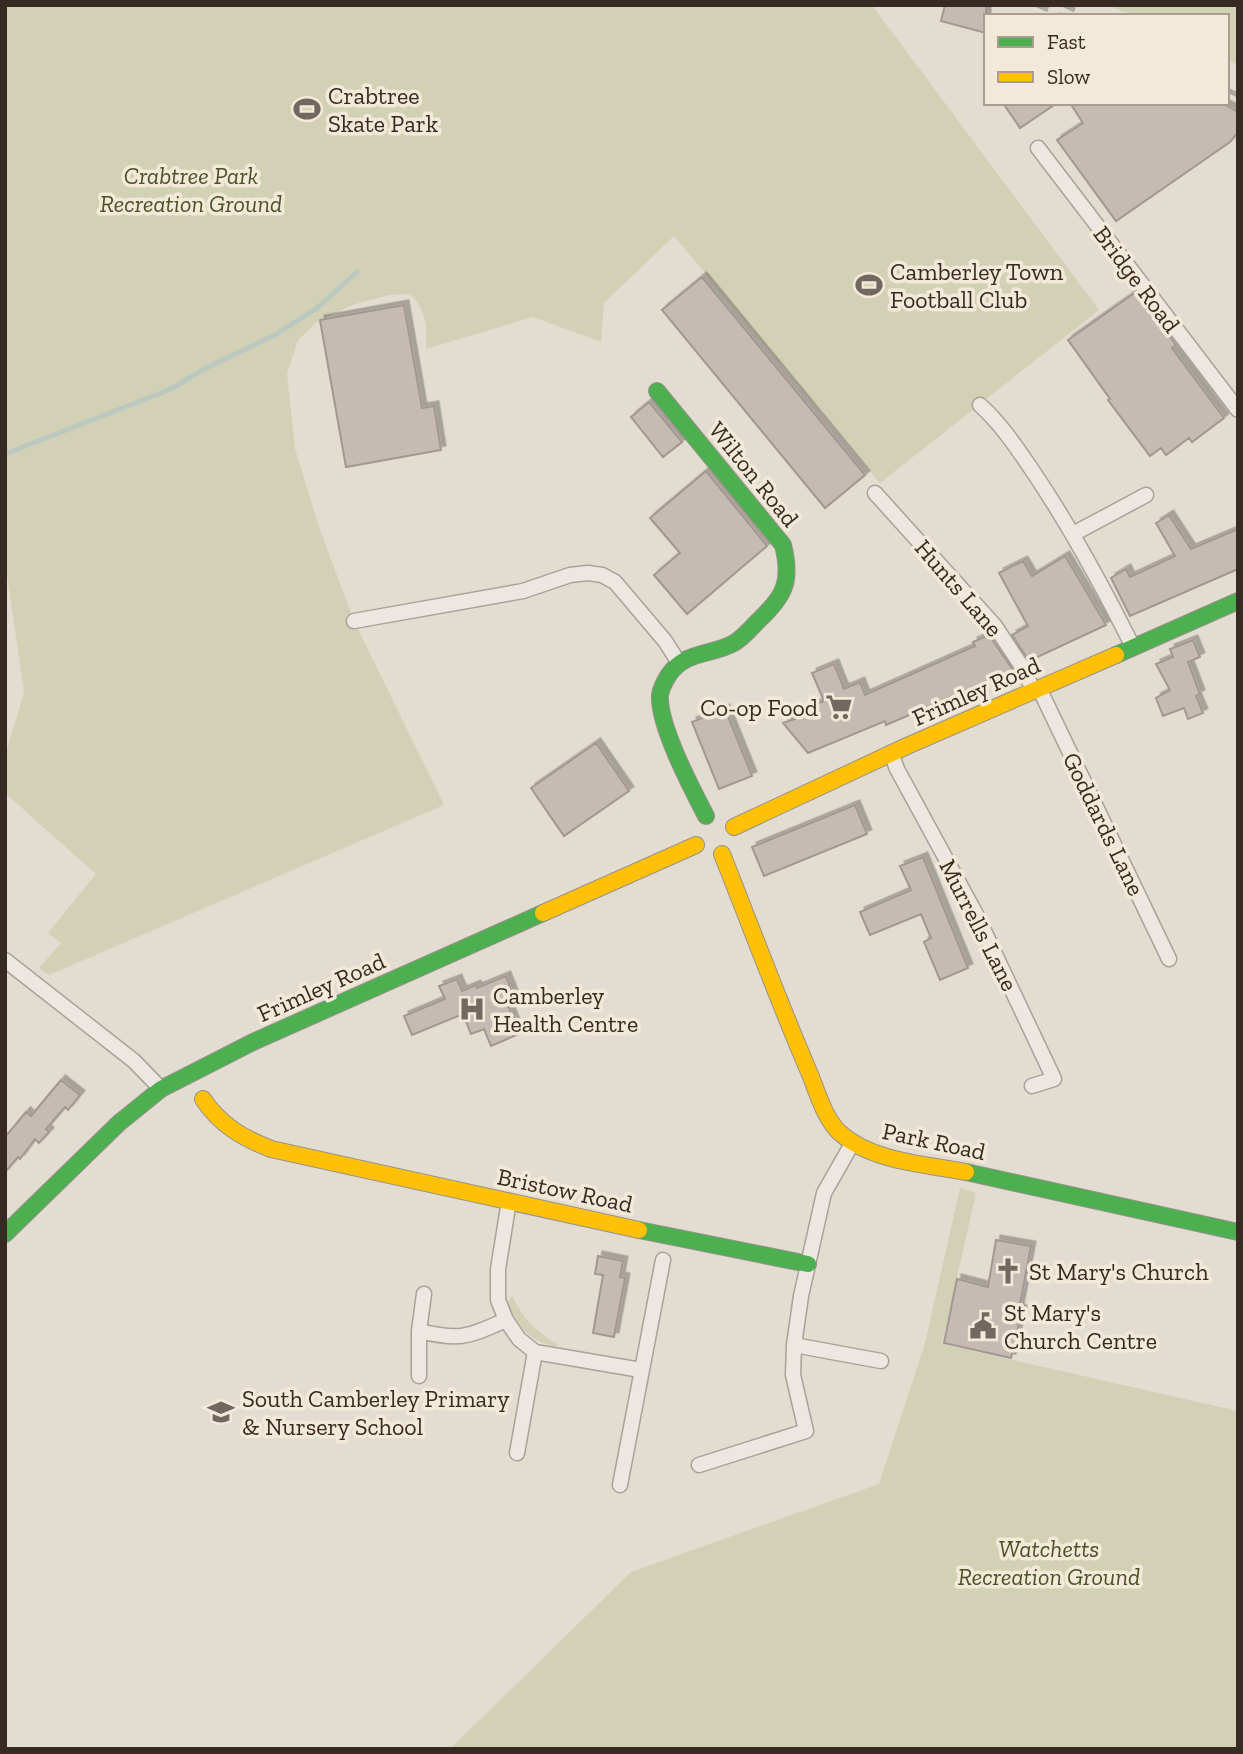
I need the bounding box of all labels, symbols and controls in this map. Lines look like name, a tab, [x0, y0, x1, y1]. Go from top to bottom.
legend	[984, 14, 1229, 105]
text: Fast	[1047, 29, 1086, 54]
text: Slow	[1047, 64, 1090, 89]
place label: Crabtree Skate Park	[328, 81, 439, 138]
sports icon: Crabtree Skate Park	[292, 94, 322, 124]
park label: Crabtree Park Recreation Ground	[100, 161, 282, 218]
street label: Bridge Road	[1088, 220, 1186, 338]
place label: Camberley Town Football Club	[890, 257, 1064, 314]
sports icon: Camberley Town Football Club	[854, 270, 884, 300]
street label: Wilton Road	[703, 415, 805, 533]
street label: Hunts Lane	[909, 533, 1009, 643]
street label: Frimley Road	[908, 650, 1044, 732]
supermarket icon: Co-op Food	[824, 692, 854, 722]
place label: Co-op Food	[700, 693, 818, 722]
street label: Goddards Lane	[1057, 748, 1151, 900]
street label: Murrells Lane	[933, 854, 1025, 996]
street label: Frimley Road	[253, 946, 389, 1028]
place label: Camberley Health Centre	[493, 981, 638, 1038]
hospital icon: Camberley Health Centre	[457, 994, 487, 1024]
street label: Park Road	[880, 1116, 988, 1166]
street label: Bristow Road	[495, 1162, 635, 1218]
church icon: St Mary's Church	[993, 1256, 1023, 1286]
place label: St Mary's Church	[1029, 1257, 1209, 1286]
place label: St Mary's Church Centre	[1004, 1298, 1157, 1355]
public building icon: St Mary's Church Centre	[968, 1311, 998, 1341]
place label: South Camberley Primary & Nursery School	[242, 1384, 510, 1441]
school or university icon: South Camberley Primary & Nursery School	[206, 1397, 236, 1427]
park label: Watchetts Recreation Ground	[958, 1534, 1140, 1591]

